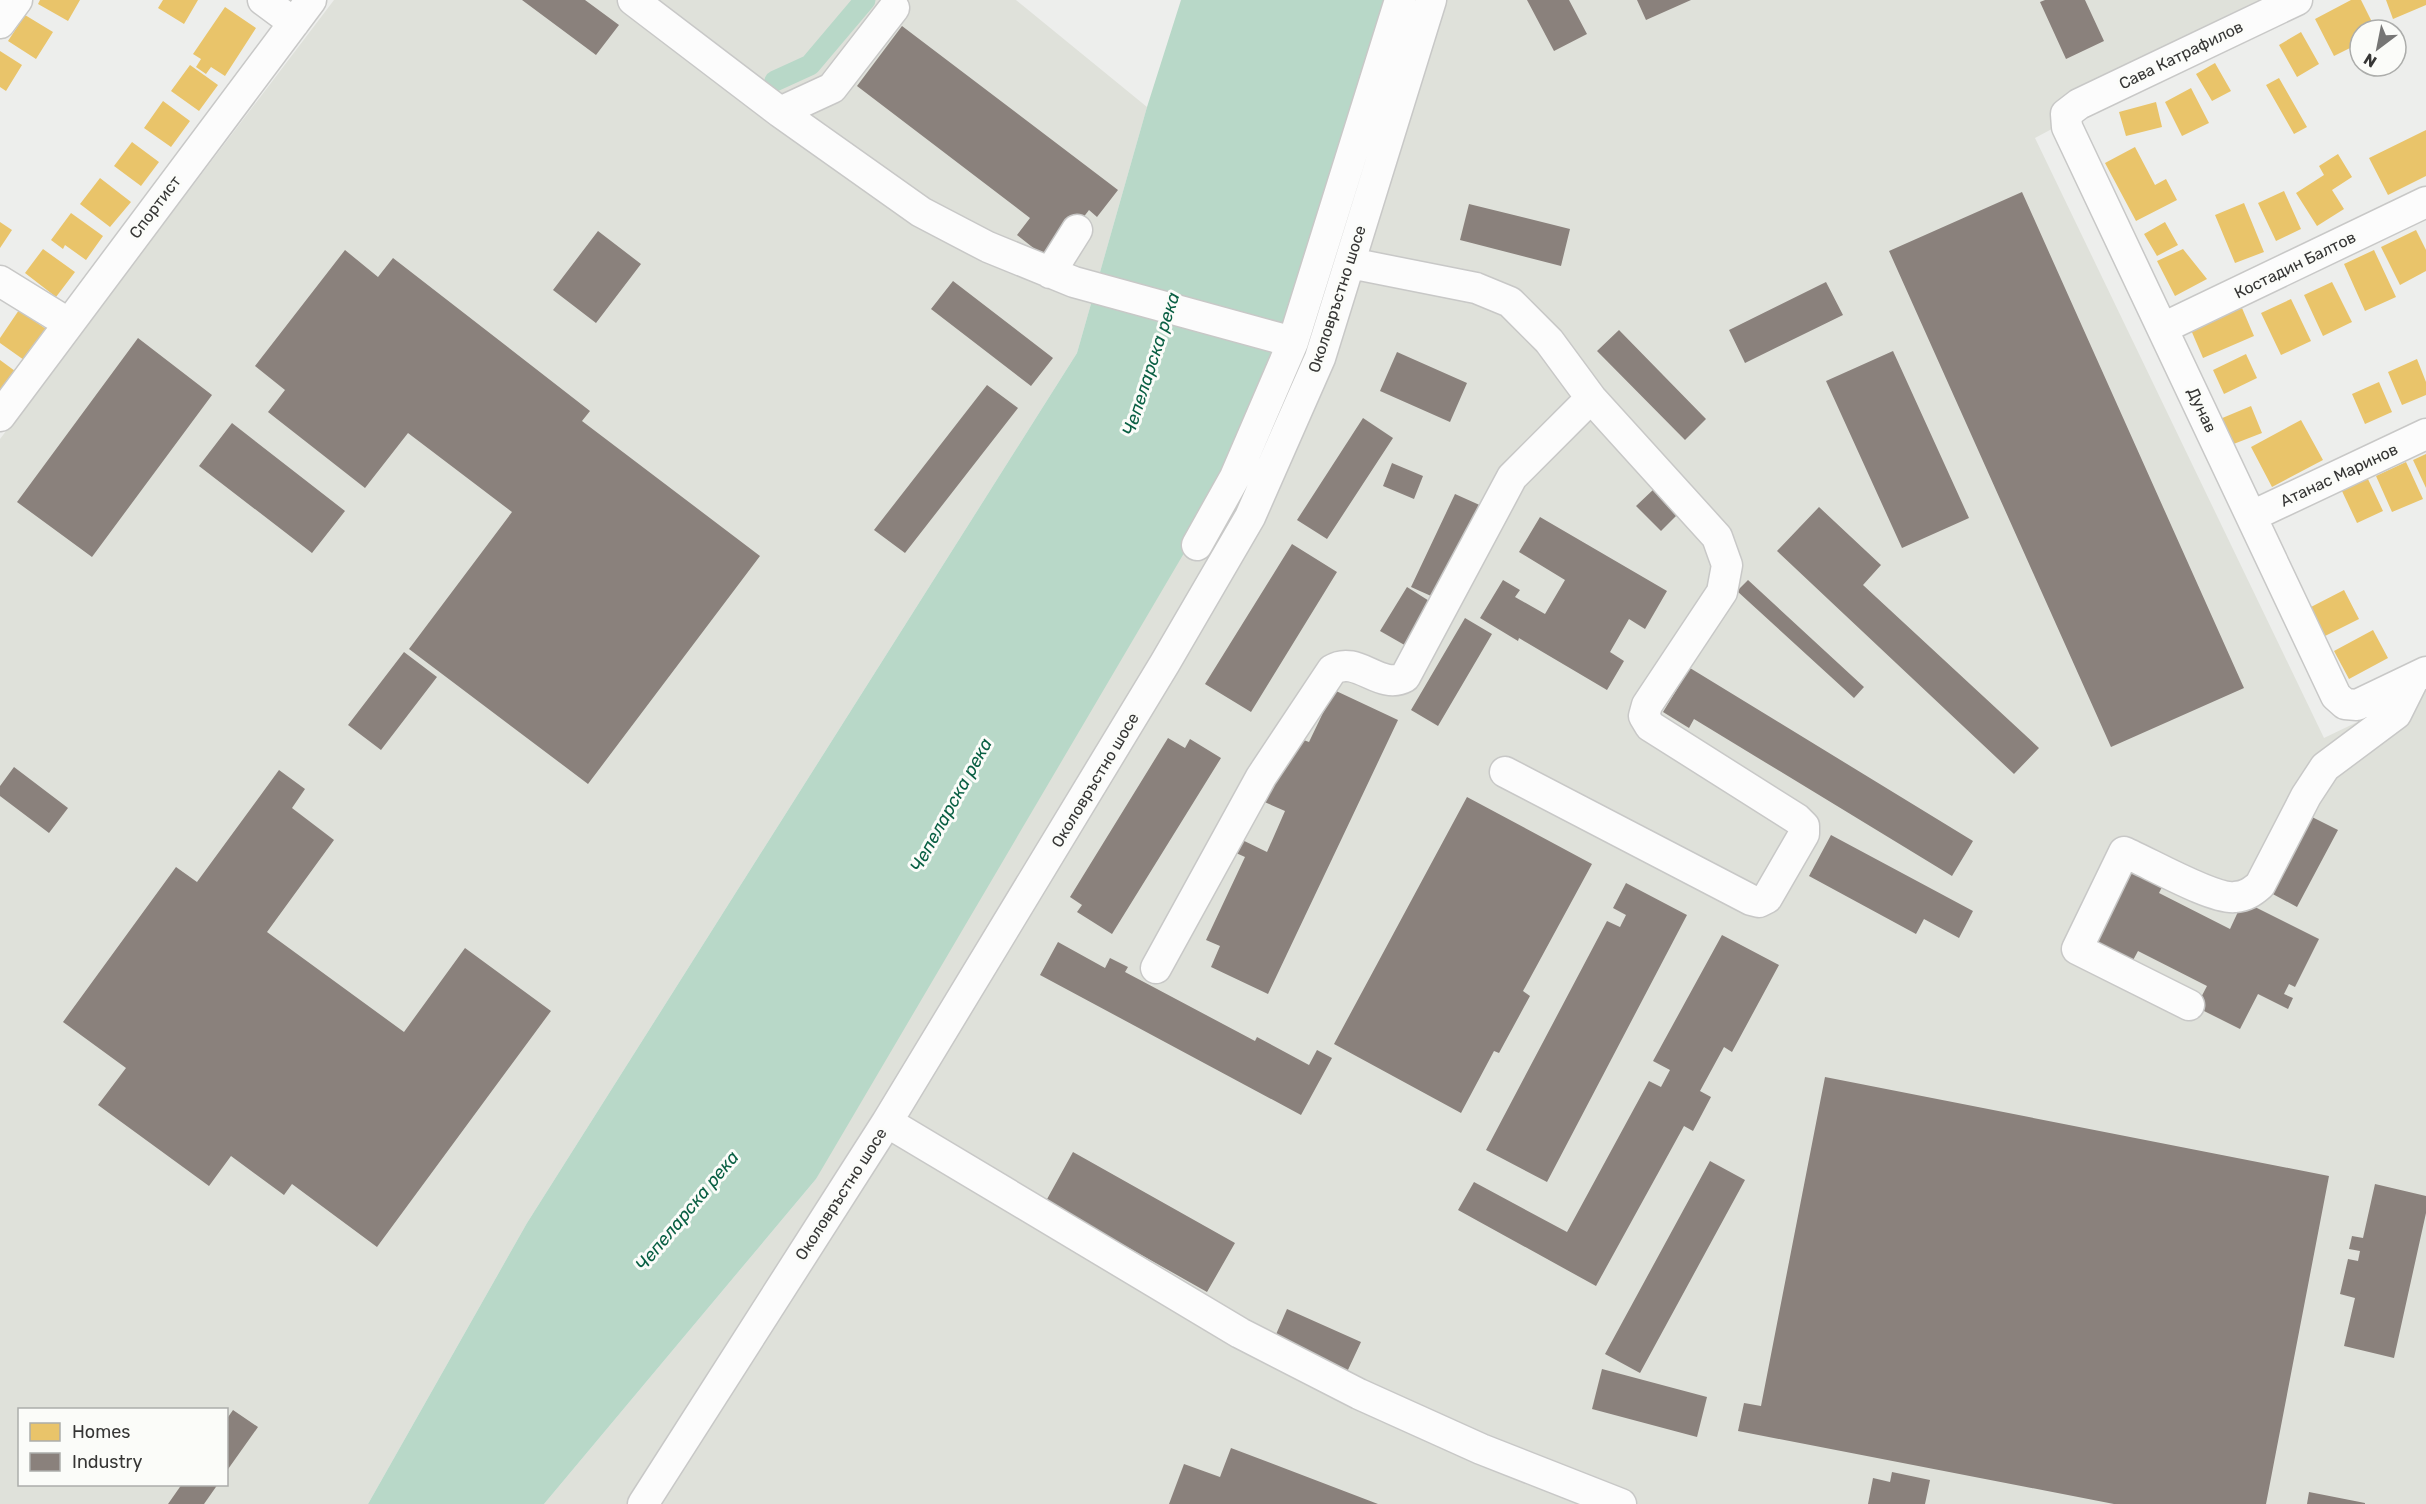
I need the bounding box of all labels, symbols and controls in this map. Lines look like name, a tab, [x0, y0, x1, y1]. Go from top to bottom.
street label: Сава Катрафилов	[2116, 17, 2246, 93]
north arrow	[2348, 18, 2408, 78]
text: N	[2360, 49, 2380, 71]
street label: Спортист	[125, 172, 185, 242]
street label: Околовръстно шосе	[1304, 223, 1370, 375]
street label: Костадин Балтов	[2231, 227, 2359, 303]
water label: Чепеларска река	[1117, 289, 1185, 439]
street label: Дунав	[2183, 384, 2221, 436]
street label: Атанас Маринов	[2277, 439, 2401, 511]
street label: Околовръстно шосе	[1047, 709, 1143, 851]
water label: Чепеларска река	[905, 734, 997, 876]
street label: Околовръстно шосе	[791, 1124, 891, 1264]
water label: Чепеларска река	[630, 1146, 744, 1275]
legend	[18, 1408, 228, 1486]
text: Homes	[72, 1421, 130, 1443]
text: Industry	[72, 1451, 142, 1473]

